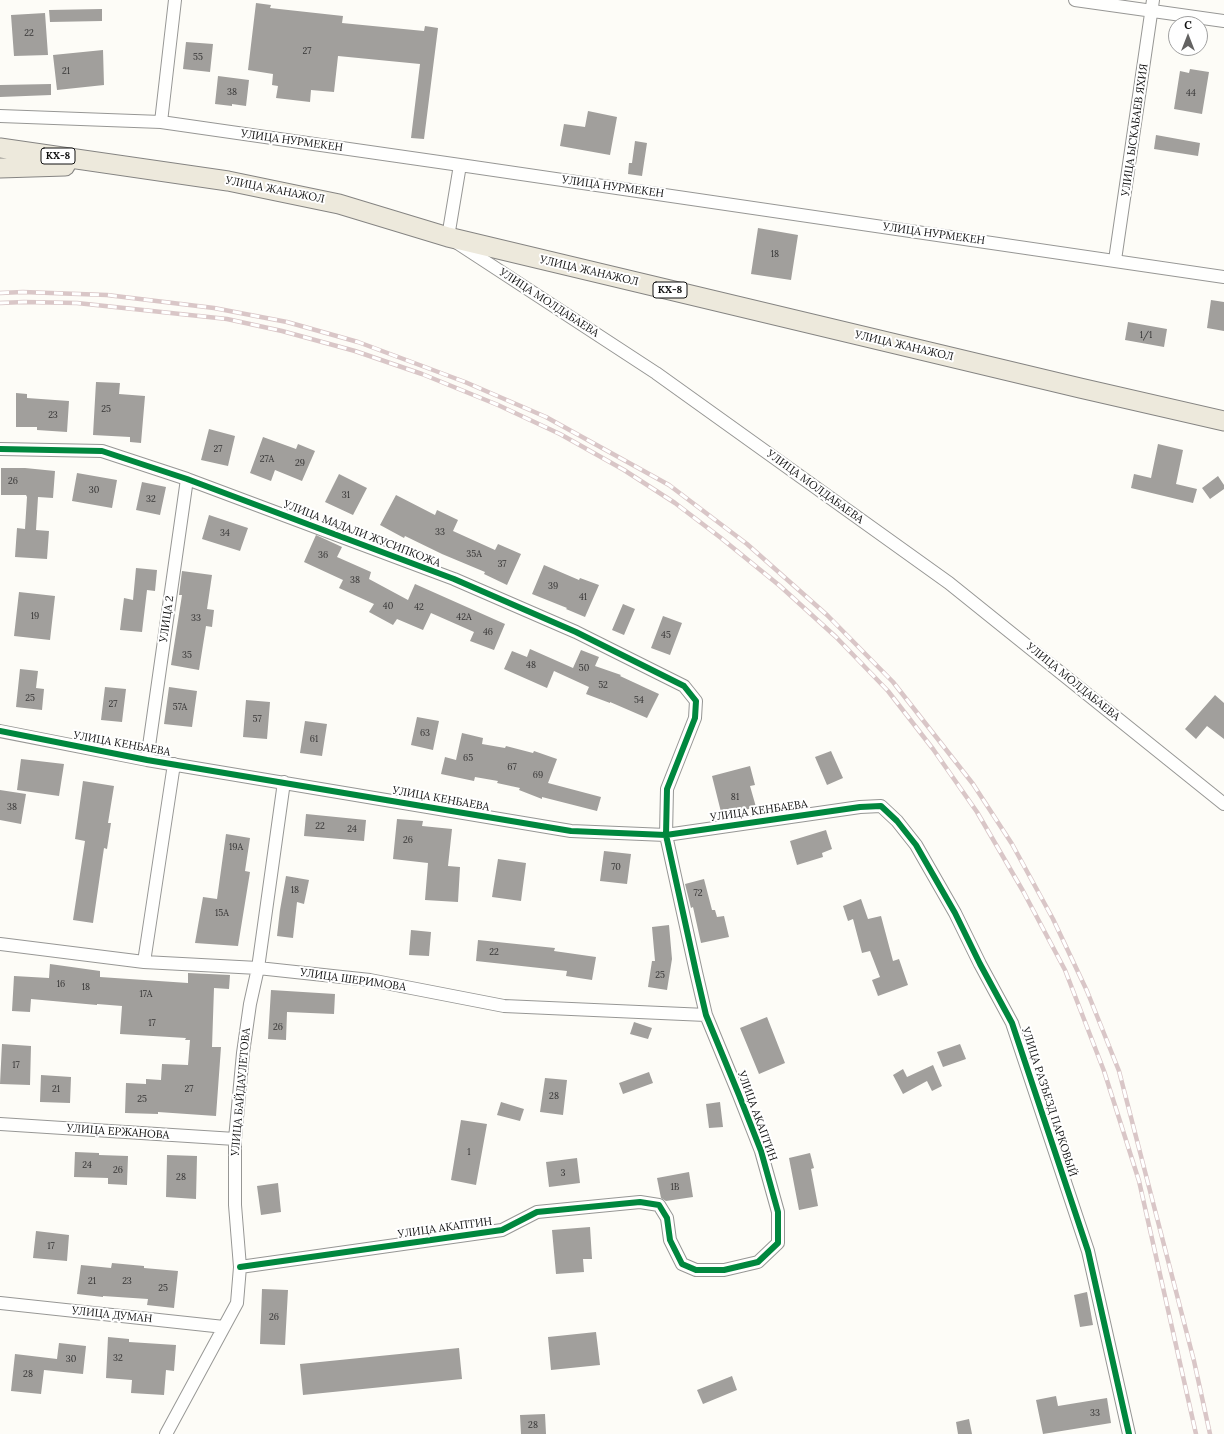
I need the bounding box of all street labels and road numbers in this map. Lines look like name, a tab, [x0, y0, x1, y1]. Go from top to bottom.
street label: УЛИЦА ЫСКАБАЕВ ЯХИЯ	[1119, 63, 1151, 197]
street label: УЛИЦА НУРМЕКЕН	[240, 127, 344, 155]
road number: КХ-8	[41, 148, 75, 164]
street label: УЛИЦА НУРМЕКЕН	[561, 173, 665, 201]
street label: УЛИЦА ЖАНАЖОЛ	[224, 174, 326, 206]
street label: УЛИЦА НУРМЕКЕН	[882, 220, 986, 248]
street label: УЛИЦА ЖАНАЖОЛ	[538, 253, 640, 289]
street label: УЛИЦА МОЛДАБАЕВА	[497, 266, 601, 340]
road number: КХ-8	[653, 282, 687, 298]
street label: УЛИЦА ЖАНАЖОЛ	[853, 328, 955, 364]
street label: УЛИЦА МОЛДАБАЕВА	[764, 447, 866, 527]
street label: УЛИЦА МАДАЛИ ЖУСИПКОЖА	[281, 498, 443, 570]
street label: УЛИЦА 2	[157, 595, 177, 643]
street label: УЛИЦА МОЛДАБАЕВА	[1024, 640, 1122, 724]
street label: УЛИЦА КЕНБАЕВА	[72, 729, 172, 759]
street label: УЛИЦА КЕНБАЕВА	[391, 784, 491, 814]
street label: УЛИЦА КЕНБАЕВА	[709, 798, 809, 824]
street label: УЛИЦА ШЕРИМОВА	[299, 966, 407, 994]
street label: УЛИЦА РАЗЪЕЗД ПАРКОВЫЙ	[1019, 1025, 1079, 1179]
street label: УЛИЦА БАЙДАУЛЕТОВА	[229, 1027, 253, 1157]
street label: УЛИЦА АКАПТИН	[735, 1069, 779, 1163]
street label: УЛИЦА ЕРЖАНОВА	[66, 1122, 170, 1142]
street label: УЛИЦА АКАПТИН	[397, 1215, 493, 1241]
street label: УЛИЦА ДУМАН	[71, 1304, 153, 1326]

